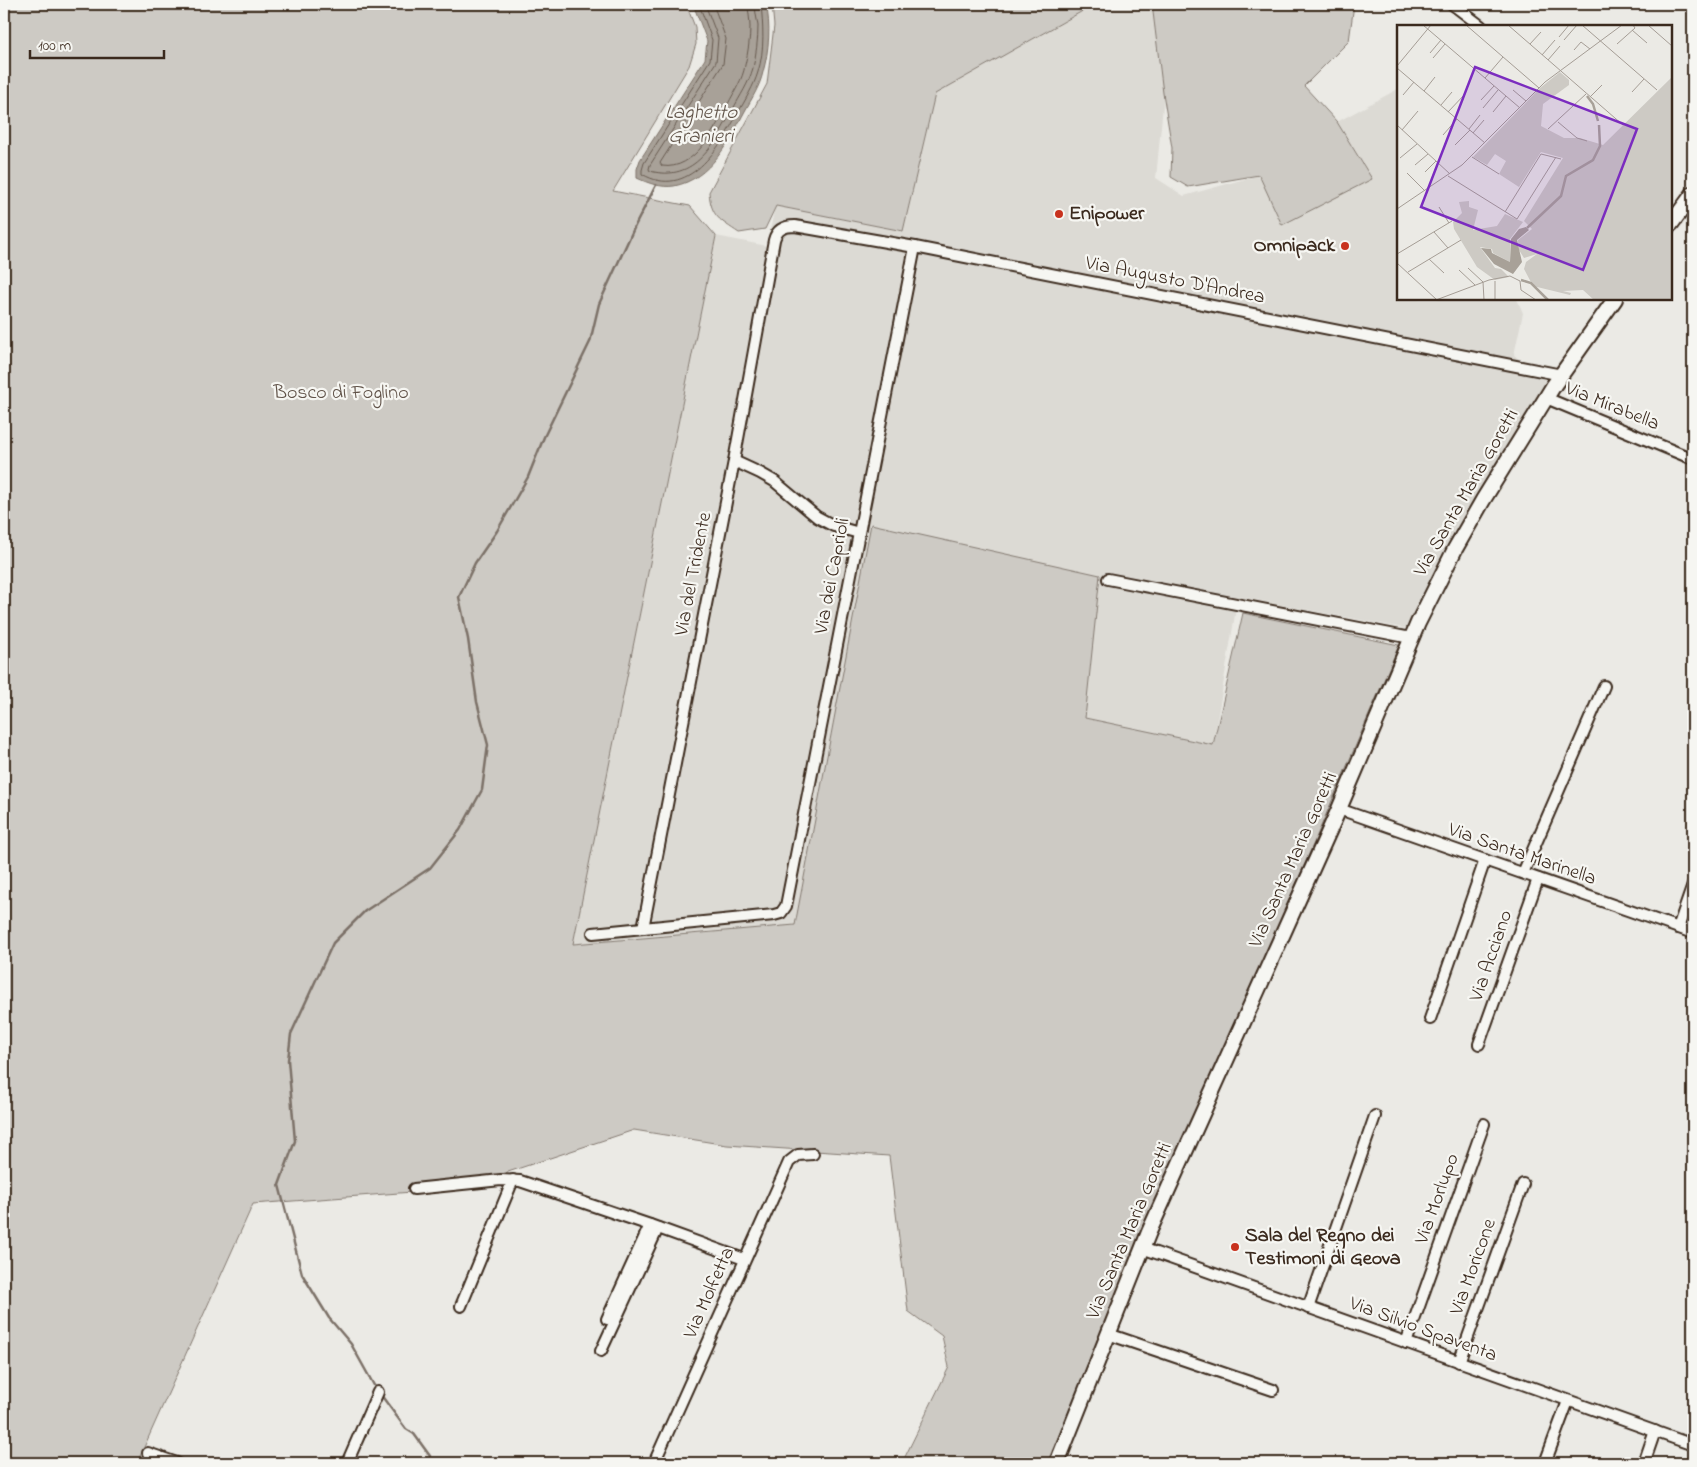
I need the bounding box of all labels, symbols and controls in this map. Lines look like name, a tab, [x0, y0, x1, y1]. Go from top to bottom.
inset map	[1397, 25, 1672, 300]
scale bar	[30, 28, 164, 60]
text: 100 m	[38, 35, 71, 57]
water label: Laghetto Granieri	[665, 98, 738, 152]
place label: Enipower	[1069, 200, 1145, 229]
marker: Enipower	[1053, 208, 1065, 220]
place label: Omnipack	[1254, 232, 1336, 261]
marker: Omnipack	[1339, 240, 1351, 252]
street label: Via Augusto D'Andrea	[1082, 249, 1267, 314]
street label: Via Mirabella	[1559, 375, 1664, 439]
park label: Bosco di Foglino	[272, 379, 409, 409]
street label: Via Santa Maria Goretti	[1407, 404, 1527, 583]
street label: Via del Tridente	[668, 510, 720, 639]
street label: Via dei Caprioli	[807, 515, 858, 638]
street label: Via Santa Maria Goretti	[1242, 768, 1346, 953]
street label: Via Santa Marinella	[1443, 816, 1600, 894]
street label: Via Acciano	[1463, 907, 1521, 1006]
street label: Via Santa Maria Goretti	[1079, 1138, 1180, 1325]
street label: Via Morlupo	[1408, 1150, 1468, 1249]
street label: Via Moricone	[1443, 1215, 1505, 1320]
place label: Sala del Regno dei Testimoni di Geova	[1245, 1222, 1401, 1274]
marker: Sala del Regno dei Testimoni di Geova	[1229, 1241, 1241, 1253]
street label: Via Molfetta	[676, 1243, 743, 1344]
street label: Via Silvio Spaventa	[1344, 1289, 1501, 1370]

